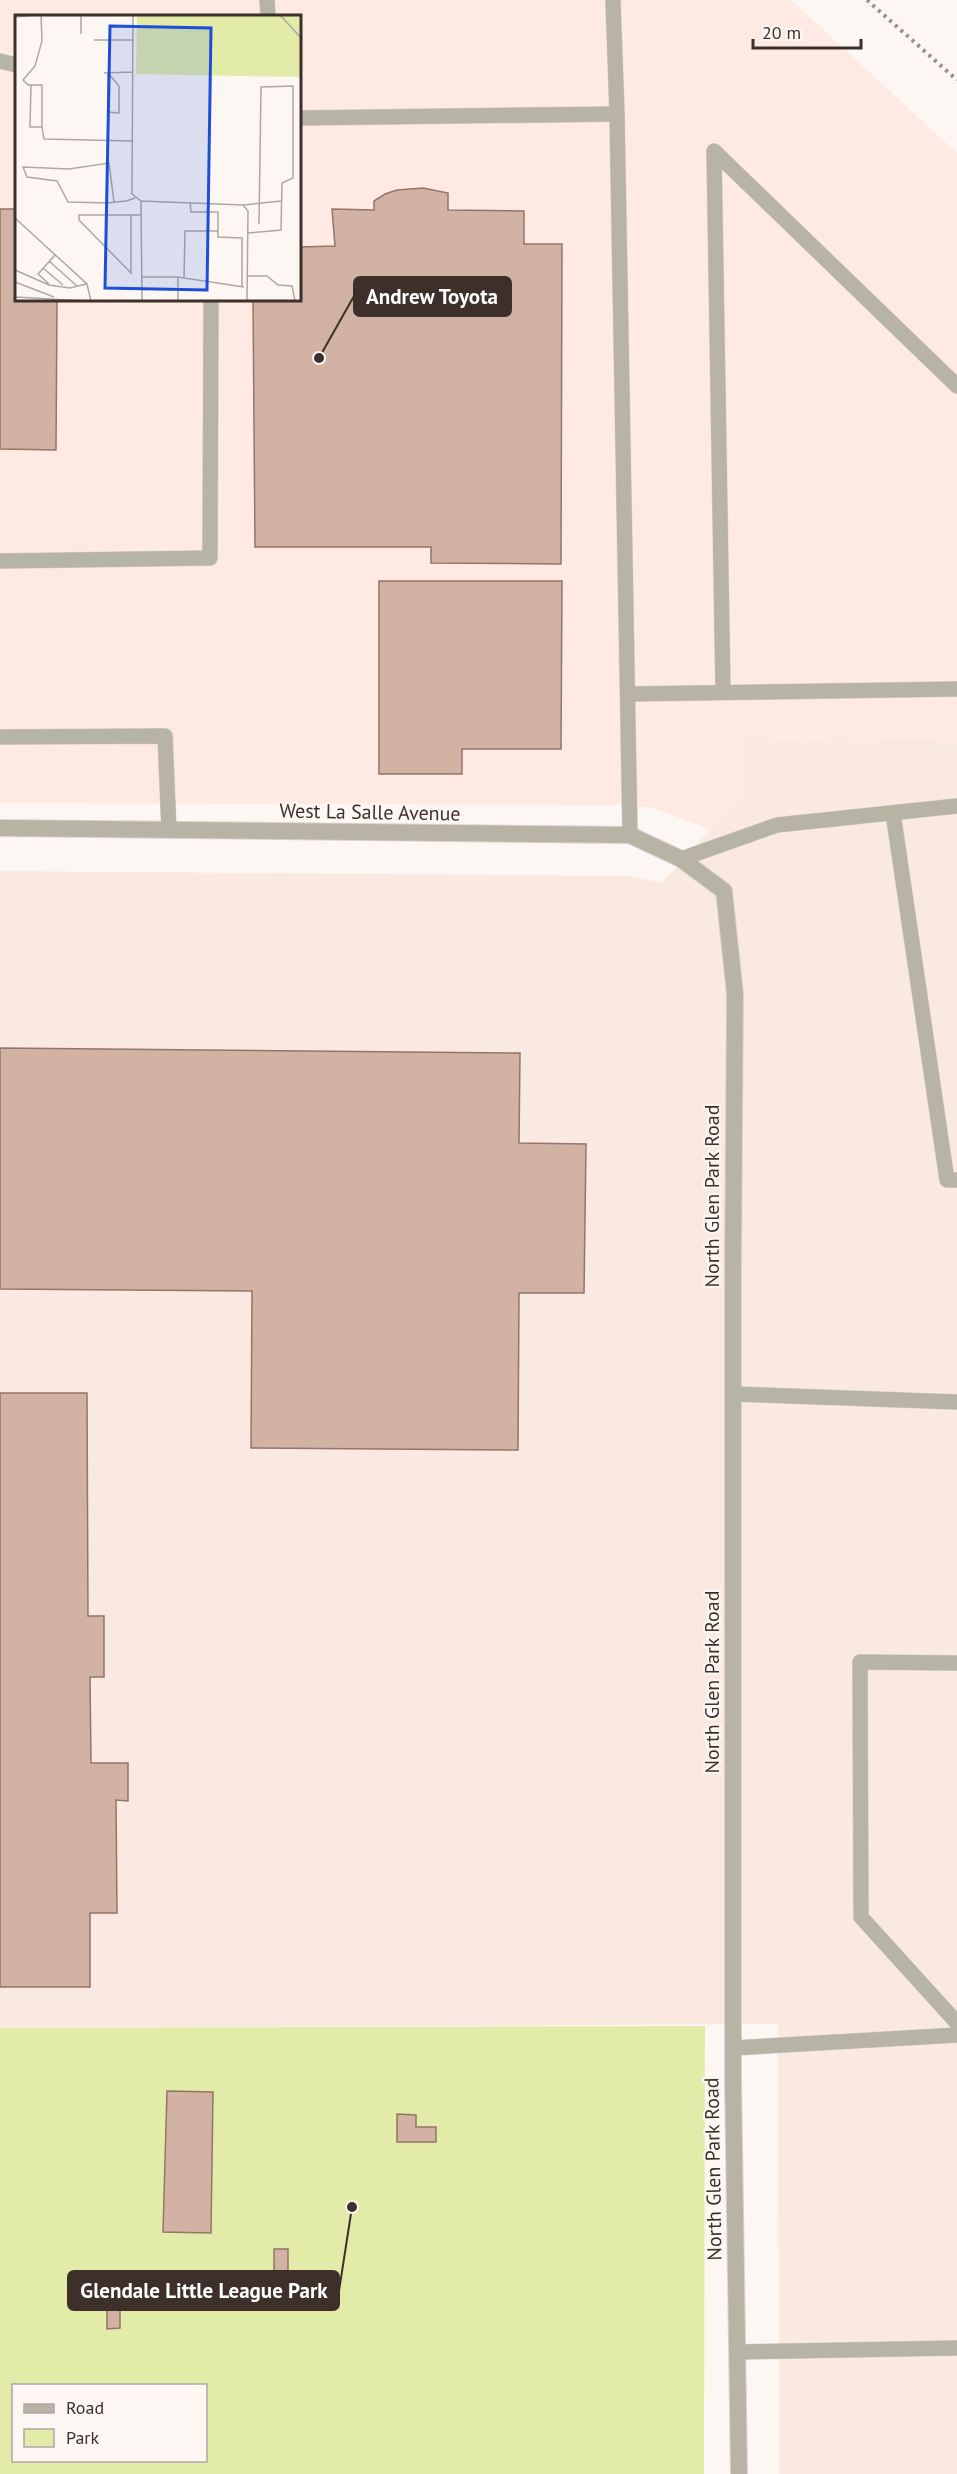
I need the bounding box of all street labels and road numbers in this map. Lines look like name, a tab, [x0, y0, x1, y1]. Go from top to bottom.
street label: West La Salle Avenue	[279, 797, 461, 827]
street label: North Glen Park Road	[699, 1104, 725, 1288]
street label: North Glen Park Road	[699, 1590, 725, 1774]
street label: North Glen Park Road	[698, 2077, 728, 2261]

